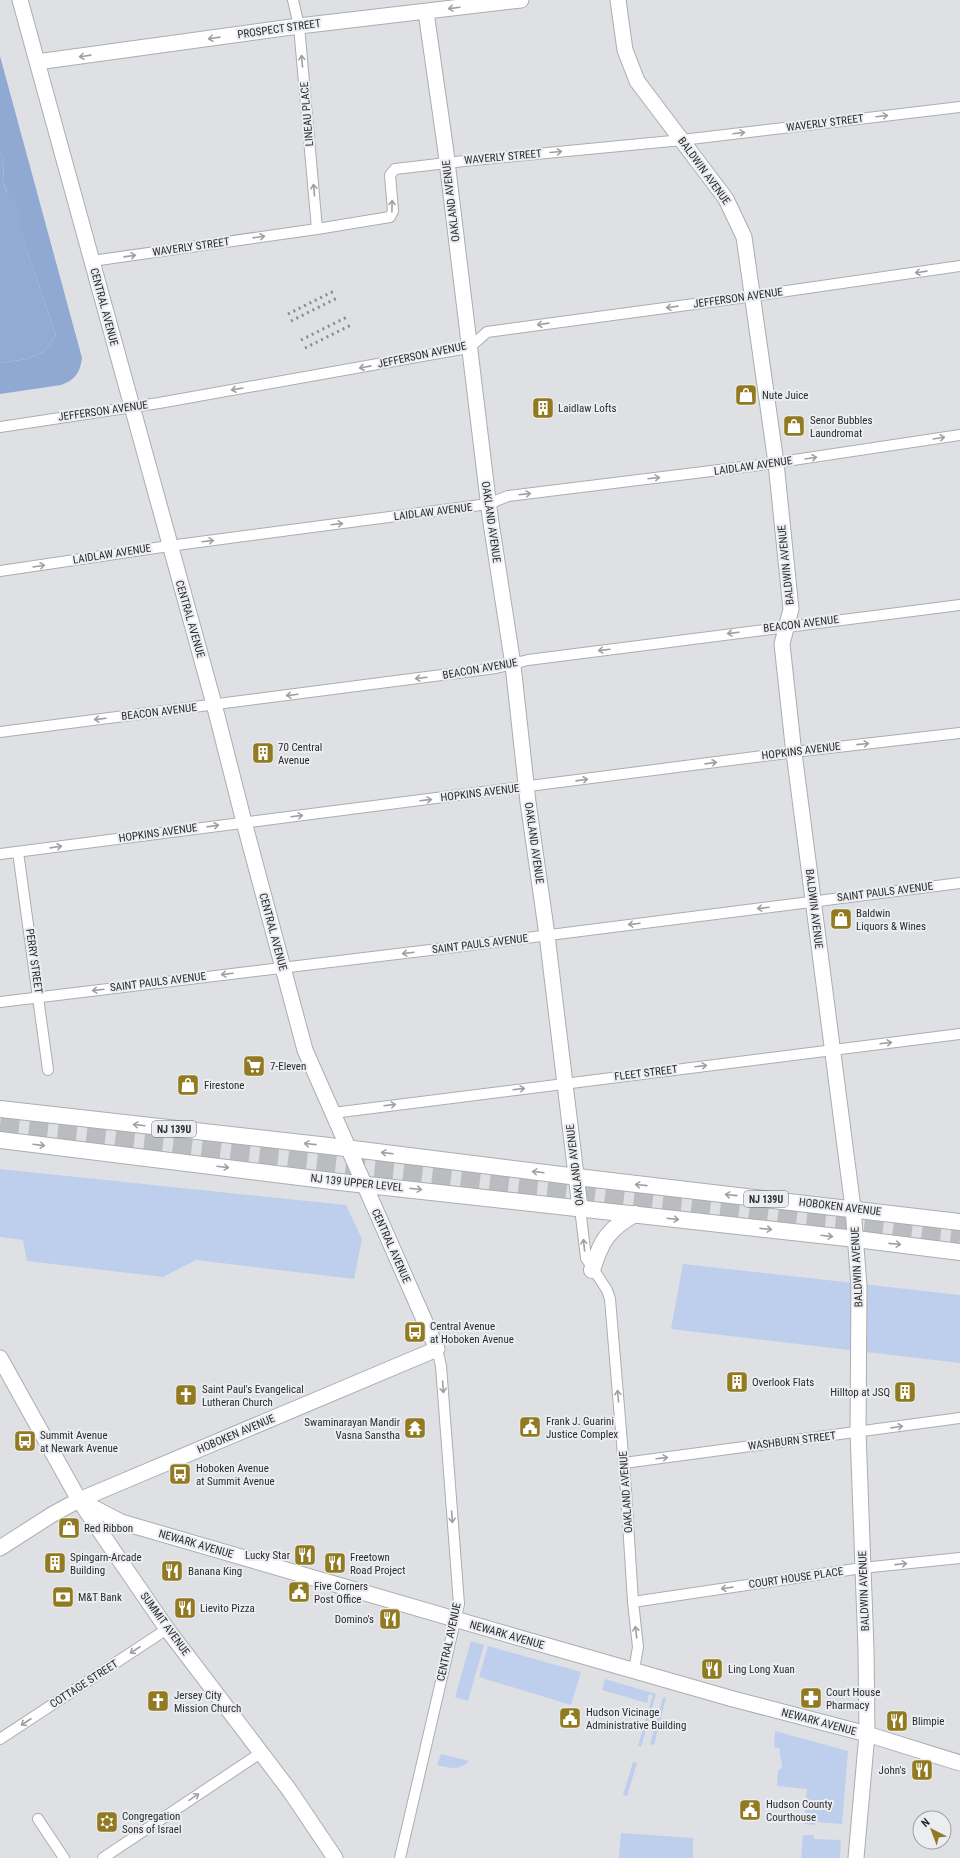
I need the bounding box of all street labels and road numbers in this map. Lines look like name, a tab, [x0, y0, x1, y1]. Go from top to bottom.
street label: PROSPECT STREET	[237, 17, 322, 41]
street label: LINEAU PLACE	[298, 81, 316, 147]
street label: WAVERLY STREET	[786, 112, 865, 134]
street label: BALDWIN AVENUE	[675, 135, 733, 208]
street label: WAVERLY STREET	[464, 147, 543, 167]
street label: OAKLAND AVENUE	[439, 159, 462, 243]
street label: WAVERLY STREET	[152, 235, 231, 259]
street label: CENTRAL AVENUE	[87, 267, 121, 348]
street label: JEFFERSON AVENUE	[692, 285, 784, 311]
street label: JEFFERSON AVENUE	[376, 339, 468, 371]
street label: JEFFERSON AVENUE	[57, 398, 149, 424]
street label: LAIDLAW AVENUE	[713, 454, 793, 478]
street label: OAKLAND AVENUE	[479, 480, 503, 564]
street label: LAIDLAW AVENUE	[393, 501, 473, 523]
street label: BALDWIN AVENUE	[775, 524, 797, 606]
street label: LAIDLAW AVENUE	[72, 541, 152, 567]
street label: CENTRAL AVENUE	[173, 579, 207, 660]
street label: BEACON AVENUE	[763, 613, 840, 635]
street label: BEACON AVENUE	[441, 656, 519, 682]
street label: BEACON AVENUE	[121, 701, 198, 723]
street label: HOPKINS AVENUE	[761, 740, 842, 762]
street label: HOPKINS AVENUE	[440, 782, 521, 804]
street label: OAKLAND AVENUE	[522, 801, 546, 885]
street label: HOPKINS AVENUE	[118, 821, 199, 845]
street label: BALDWIN AVENUE	[803, 868, 825, 950]
street label: SAINT PAULS AVENUE	[836, 880, 934, 904]
street label: CENTRAL AVENUE	[256, 892, 290, 973]
street label: PERRY STREET	[23, 928, 45, 995]
street label: SAINT PAULS AVENUE	[431, 932, 529, 956]
street label: SAINT PAULS AVENUE	[109, 970, 207, 994]
street label: FLEET STREET	[614, 1063, 679, 1083]
road number: NJ 139U	[152, 1121, 196, 1137]
street label: OAKLAND AVENUE	[563, 1123, 586, 1207]
street label: NJ 139 UPPER LEVEL	[310, 1172, 404, 1194]
road number: NJ 139U	[744, 1191, 788, 1207]
street label: HOBOKEN AVENUE	[798, 1196, 882, 1219]
street label: CENTRAL AVENUE	[369, 1207, 413, 1286]
street label: BALDWIN AVENUE	[848, 1226, 866, 1307]
street label: HOBOKEN AVENUE	[195, 1412, 277, 1456]
street label: WASHBURN STREET	[747, 1429, 837, 1453]
street label: OAKLAND AVENUE	[617, 1450, 635, 1533]
street label: NEWARK AVENUE	[157, 1527, 235, 1561]
street label: BALDWIN AVENUE	[856, 1550, 872, 1631]
street label: COURT HOUSE PLACE	[748, 1565, 845, 1591]
street label: SUMMIT AVENUE	[138, 1590, 193, 1659]
street label: CENTRAL AVENUE	[434, 1601, 464, 1682]
street label: NEWARK AVENUE	[468, 1618, 546, 1652]
street label: COTTAGE STREET	[47, 1657, 121, 1711]
street label: NEWARK AVENUE	[780, 1706, 858, 1738]

